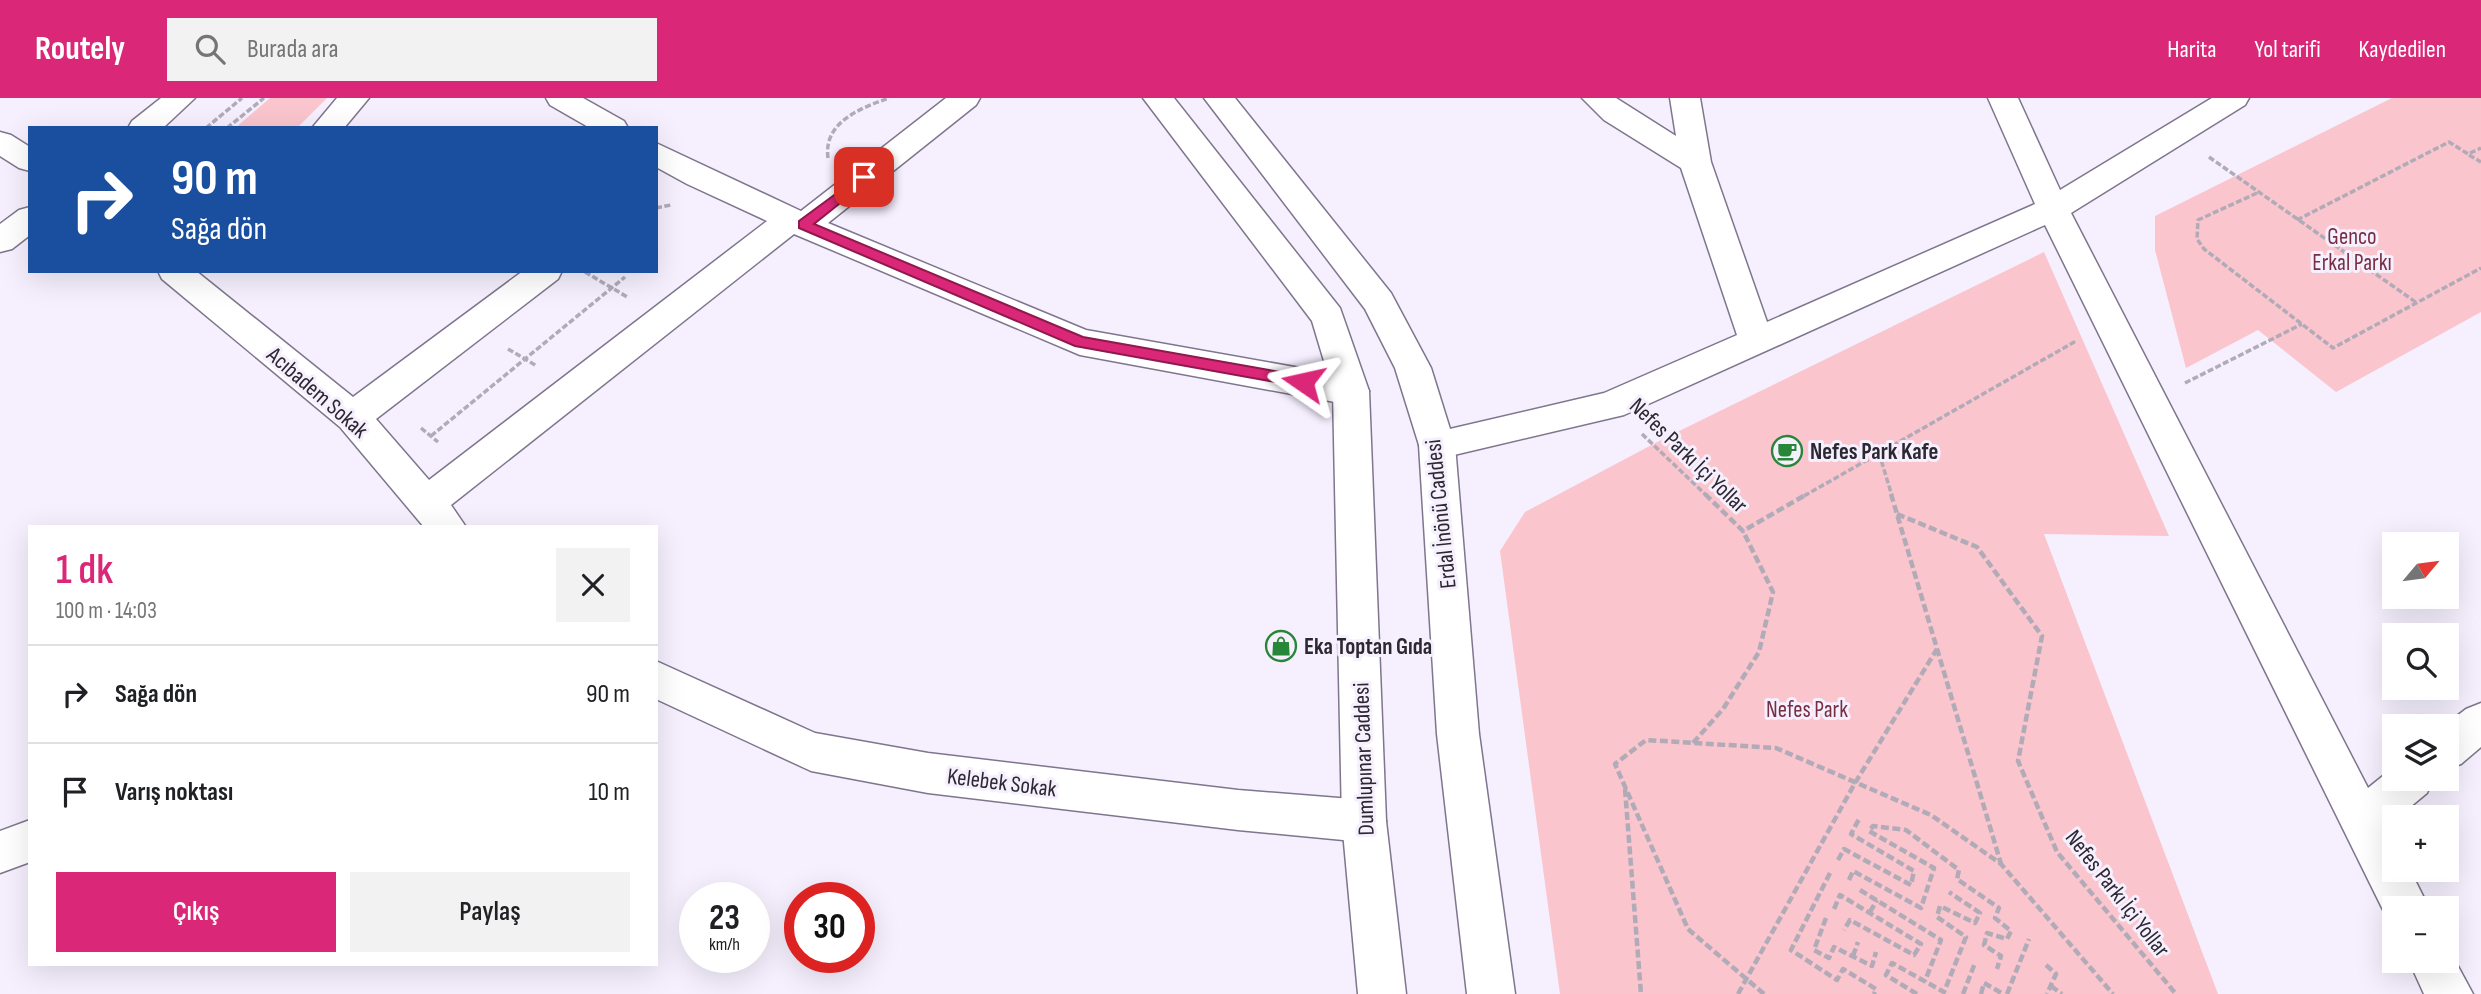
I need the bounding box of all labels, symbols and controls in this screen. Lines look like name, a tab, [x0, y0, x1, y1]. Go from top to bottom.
search box	[167, 18, 657, 81]
text: Routely	[35, 29, 125, 69]
icon: search	[191, 30, 229, 68]
text: Burada ara	[247, 34, 338, 65]
text: Harita	[2167, 35, 2217, 64]
text: Yol tarifi	[2255, 35, 2321, 64]
text: Kaydedilen	[2359, 35, 2446, 64]
pin	[834, 147, 894, 207]
text: 90 m	[171, 150, 258, 209]
icon: right	[56, 154, 147, 245]
icon: arrive	[845, 158, 883, 196]
text: Sağa dön	[171, 210, 267, 249]
park label: Genco Erkal Parkı	[2312, 223, 2392, 277]
street label: Acıbadem Sokak	[260, 341, 374, 444]
position arrow	[1266, 345, 1340, 419]
street label: Nefes Parkı İçi Yollar	[1623, 392, 1754, 519]
cafe icon: Nefes Park Kafe	[1770, 434, 1804, 468]
street label: Erdal İnönü Caddesi	[1419, 438, 1463, 590]
place label: Nefes Park Kafe	[1810, 438, 1938, 466]
north arrow	[2382, 532, 2459, 609]
map controls	[2382, 532, 2459, 973]
text: 1 dk	[56, 545, 113, 596]
button: close	[556, 548, 630, 622]
text: 100 m · 14:03	[56, 597, 157, 625]
button: search	[2382, 623, 2459, 700]
shop icon: Eka Toptan Gıda	[1264, 629, 1298, 663]
place label: Eka Toptan Gıda	[1304, 633, 1432, 661]
icon: right	[56, 675, 94, 713]
text: Sağa dön	[115, 679, 197, 710]
text: 90 m	[586, 679, 630, 710]
street label: Dumlupınar Caddesi	[1347, 682, 1381, 836]
park label: Nefes Park	[1766, 696, 1848, 724]
button: layers	[2382, 714, 2459, 791]
street label: Kelebek Sokak	[946, 762, 1058, 804]
icon: arrive	[56, 773, 94, 811]
text: Varış noktası	[115, 777, 233, 808]
text: 10 m	[588, 777, 630, 808]
button: +	[2382, 805, 2459, 882]
street label: Nefes Parkı İçi Yollar	[2059, 824, 2176, 963]
button: Çıkış	[56, 872, 336, 952]
button: Paylaş	[350, 872, 630, 952]
speed limit sign: 30	[784, 882, 875, 973]
button: −	[2382, 896, 2459, 973]
text: 23	[709, 897, 740, 940]
text: km/h	[709, 934, 740, 955]

